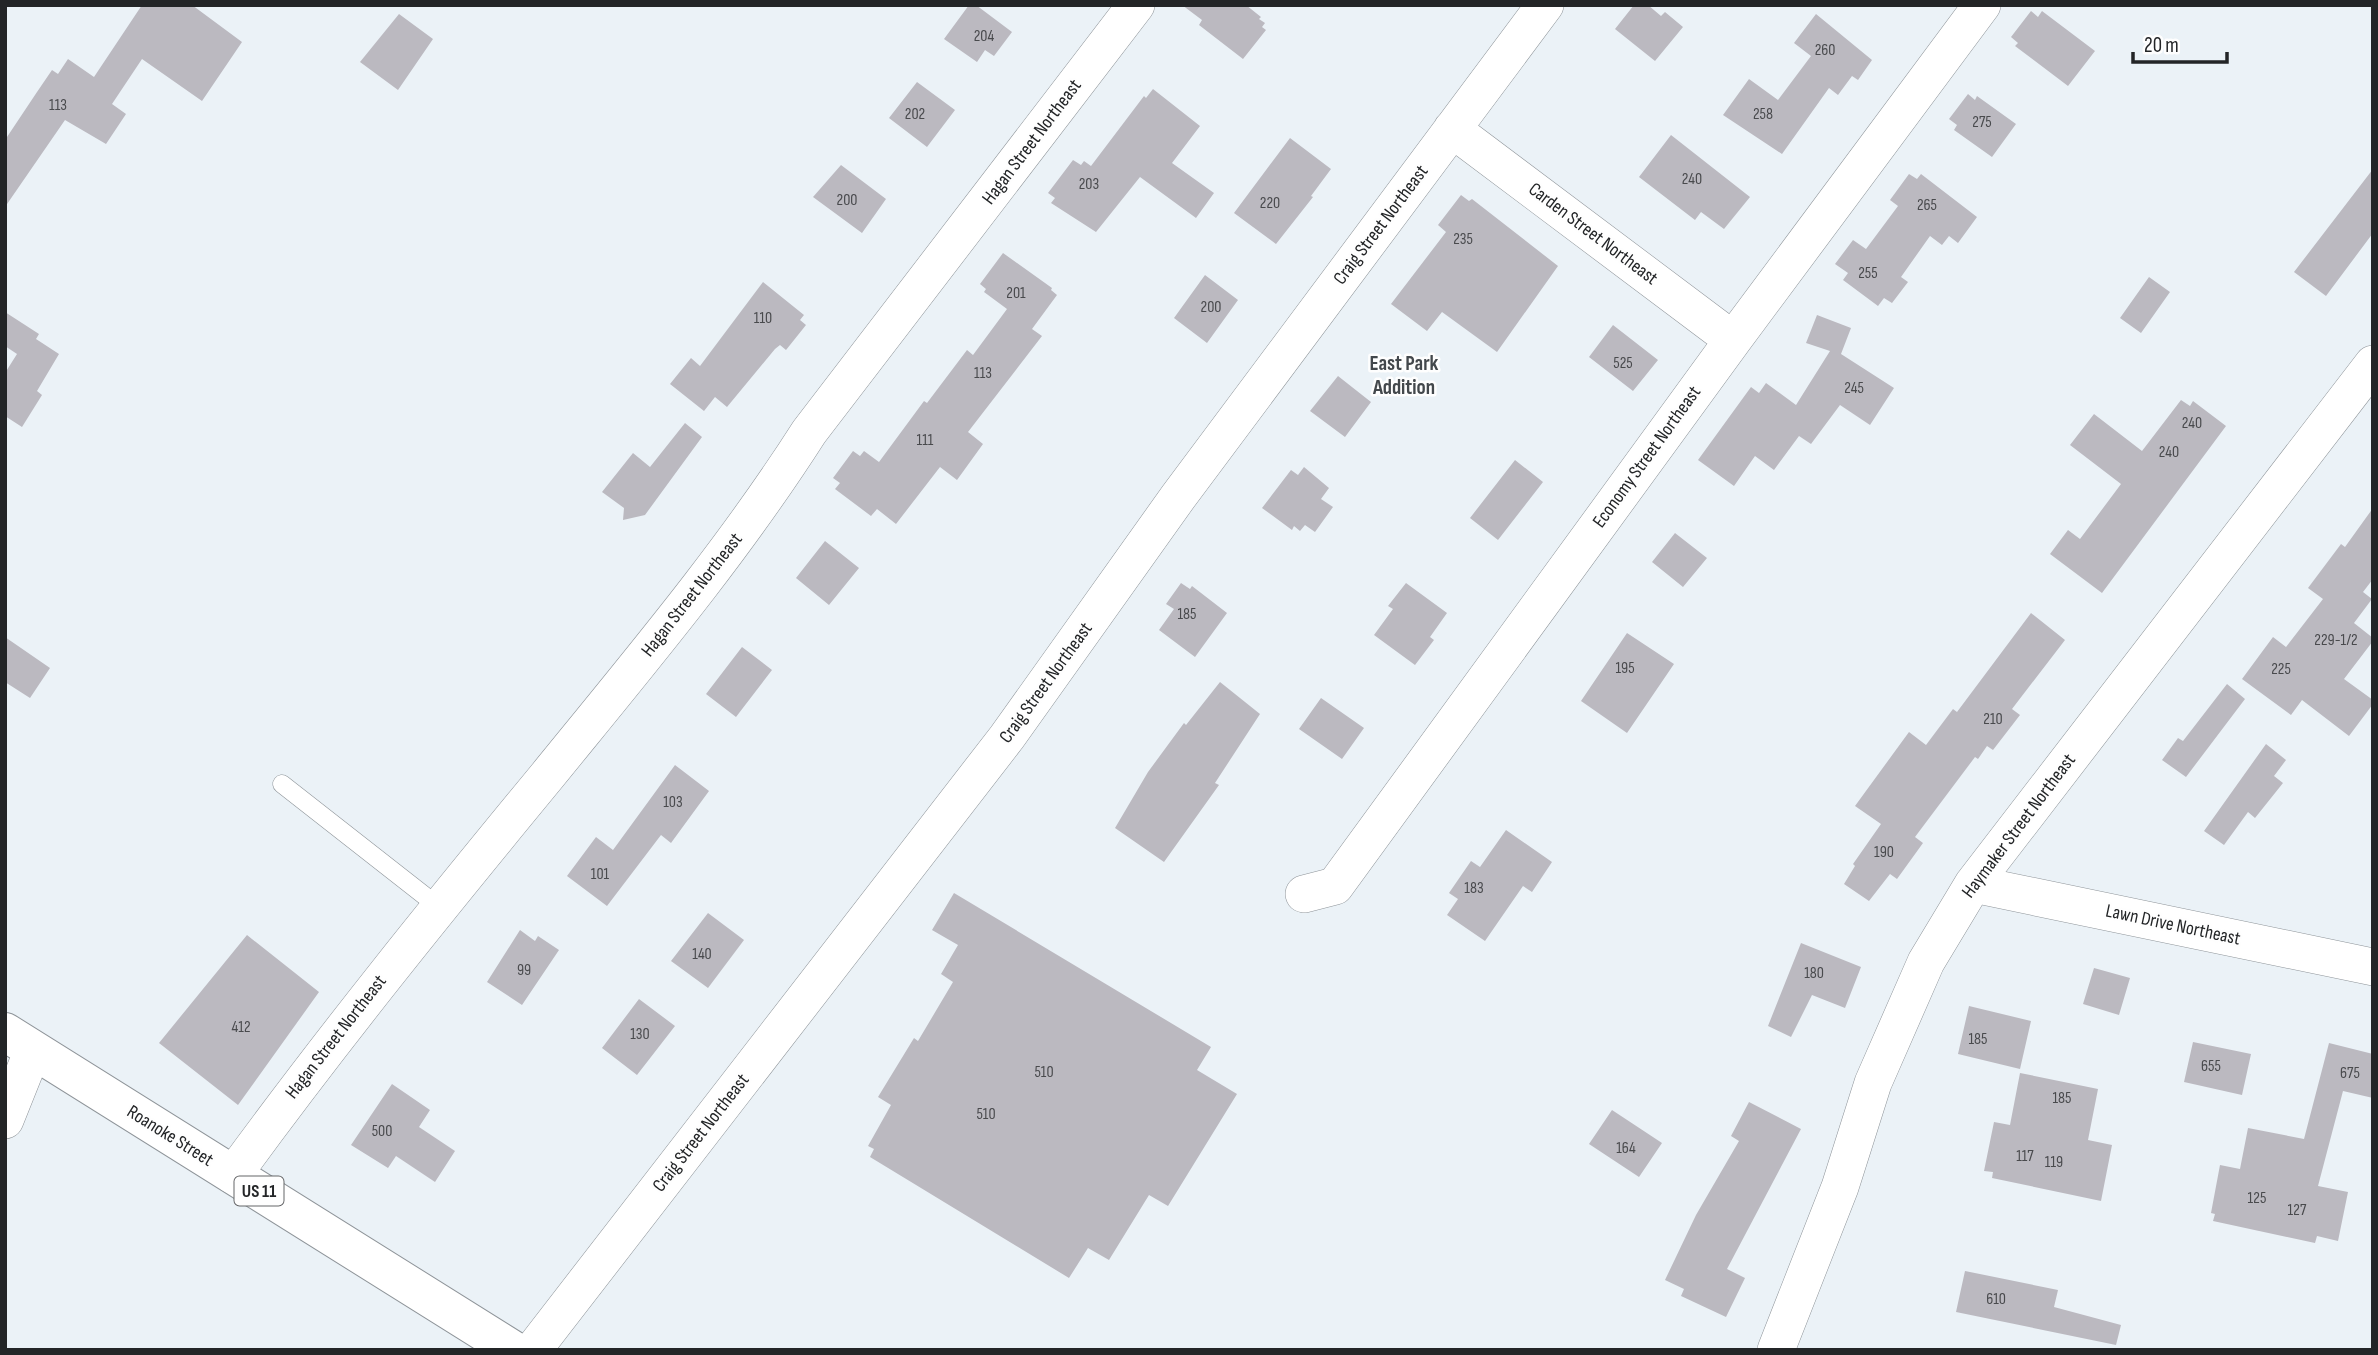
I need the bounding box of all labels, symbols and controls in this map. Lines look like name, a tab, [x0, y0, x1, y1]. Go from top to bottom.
scale bar	[2133, 21, 2228, 65]
house number: 204	[974, 27, 995, 46]
text: 20 m	[2144, 33, 2179, 58]
house number: 260	[1815, 41, 1835, 60]
street label: Hagan Street Northeast	[977, 75, 1087, 209]
house number: 113	[49, 96, 67, 115]
house number: 202	[905, 105, 925, 124]
house number: 258	[1753, 105, 1773, 124]
house number: 275	[1972, 113, 1992, 132]
street label: Craig Street Northeast	[1329, 161, 1434, 289]
house number: 240	[1682, 170, 1702, 189]
house number: 203	[1079, 175, 1099, 194]
street label: Carden Street Northeast	[1524, 178, 1662, 290]
house number: 200	[837, 191, 857, 210]
house number: 220	[1260, 194, 1280, 213]
house number: 265	[1917, 196, 1937, 215]
house number: 235	[1453, 230, 1473, 249]
house number: 255	[1858, 264, 1878, 283]
house number: 201	[1006, 284, 1026, 303]
house number: 200	[1201, 298, 1221, 317]
house number: 110	[754, 309, 772, 328]
district label: East Park Addition	[1370, 351, 1439, 400]
house number: 525	[1613, 354, 1633, 373]
house number: 113	[974, 364, 992, 383]
house number: 245	[1844, 379, 1864, 398]
street label: Economy Street Northeast	[1588, 382, 1706, 532]
house number: 240	[2182, 414, 2202, 433]
house number: 111	[917, 431, 934, 450]
house number: 240	[2159, 443, 2179, 462]
street label: Hagan Street Northeast	[637, 528, 748, 661]
house number: 185	[1177, 605, 1197, 624]
street label: Craig Street Northeast	[994, 618, 1098, 748]
house number: 229-1/2	[2314, 631, 2358, 650]
house number: 195	[1615, 659, 1635, 678]
house number: 225	[2271, 660, 2291, 679]
house number: 210	[1983, 710, 2003, 729]
street label: Haymaker Street Northeast	[1957, 749, 2081, 903]
house number: 103	[663, 793, 683, 812]
house number: 190	[1874, 843, 1894, 862]
house number: 101	[591, 865, 610, 884]
house number: 183	[1464, 879, 1484, 898]
street label: Lawn Drive Northeast	[2104, 900, 2243, 951]
house number: 140	[692, 945, 712, 964]
house number: 99	[517, 961, 531, 980]
house number: 180	[1804, 964, 1824, 983]
street label: Hagan Street Northeast	[281, 970, 392, 1103]
house number: 412	[231, 1018, 251, 1037]
house number: 130	[630, 1025, 650, 1044]
house number: 185	[1968, 1030, 1988, 1049]
house number: 655	[2201, 1057, 2221, 1076]
house number: 510	[1034, 1063, 1054, 1082]
house number: 675	[2340, 1064, 2360, 1083]
street label: Craig Street Northeast	[648, 1069, 754, 1197]
house number: 185	[2052, 1089, 2072, 1108]
street label: Roanoke Street	[123, 1100, 218, 1172]
house number: 510	[976, 1105, 996, 1124]
house number: 500	[372, 1122, 392, 1141]
house number: 164	[1616, 1139, 1636, 1158]
house number: 117	[2016, 1147, 2034, 1166]
house number: 119	[2045, 1153, 2063, 1172]
road number: US 11	[234, 1176, 284, 1206]
house number: 125	[2248, 1189, 2266, 1208]
house number: 127	[2288, 1201, 2307, 1220]
house number: 610	[1986, 1290, 2006, 1309]

